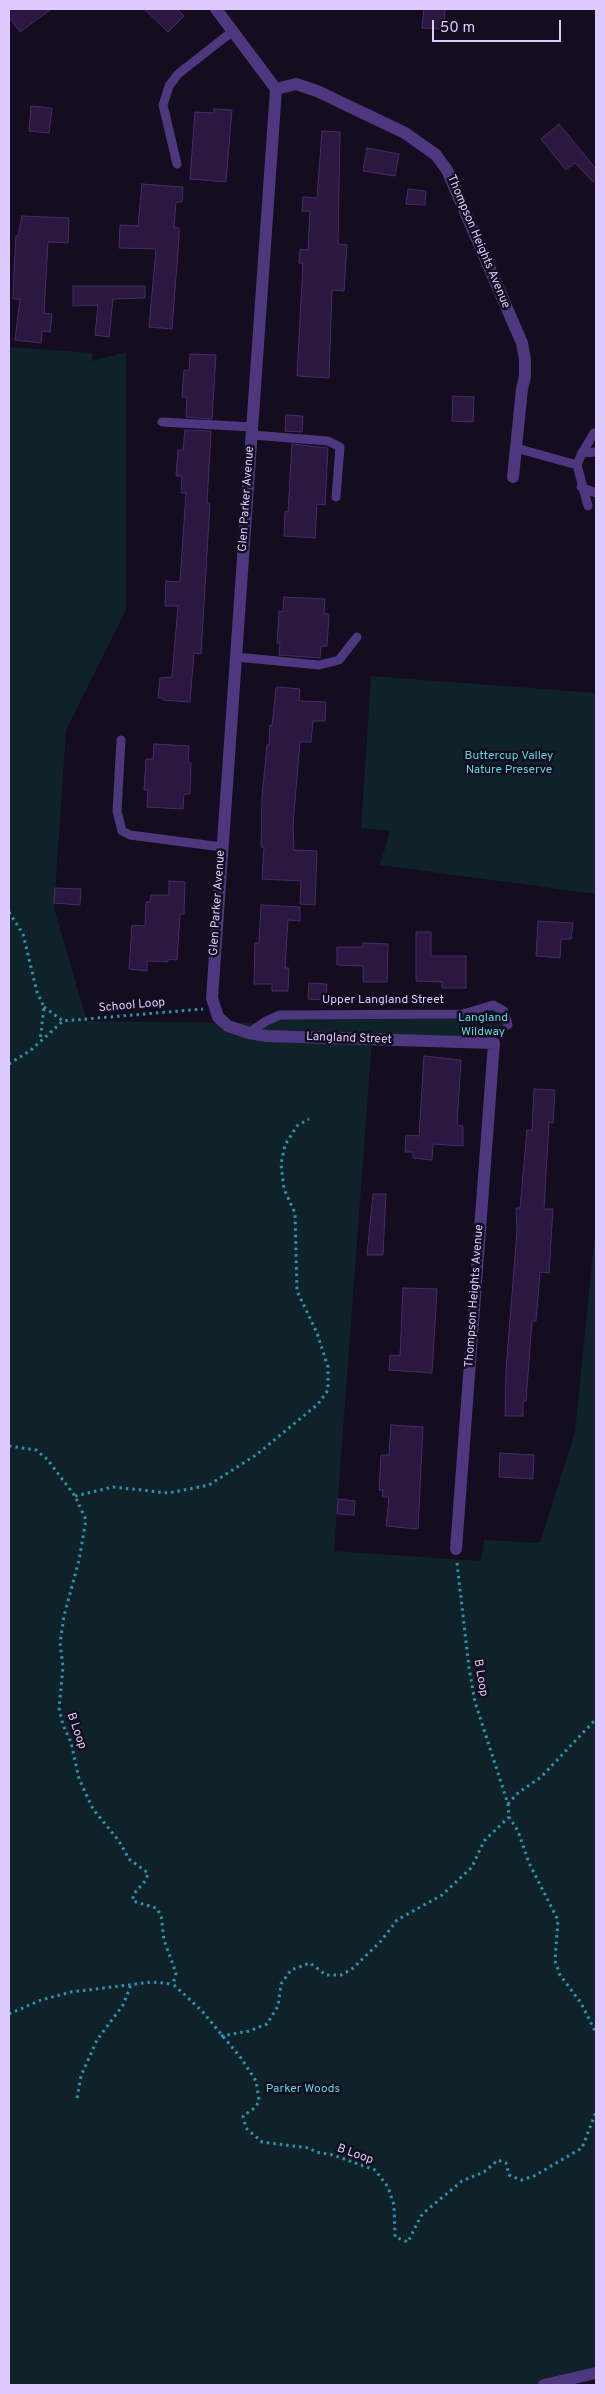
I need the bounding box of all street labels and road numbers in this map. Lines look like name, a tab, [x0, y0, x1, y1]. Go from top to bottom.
street label: Thompson Heights Avenue	[443, 173, 513, 311]
street label: Glen Parker Avenue	[236, 446, 258, 552]
street label: Glen Parker Avenue	[207, 850, 229, 956]
street label: Upper Langland Street	[322, 994, 444, 1008]
street label: School Loop	[98, 996, 166, 1016]
street label: Langland Street	[306, 1030, 392, 1048]
street label: Thompson Heights Avenue	[463, 1224, 487, 1368]
street label: B Loop	[470, 1658, 490, 1698]
street label: B Loop	[63, 1711, 89, 1751]
street label: B Loop	[335, 2142, 375, 2168]

